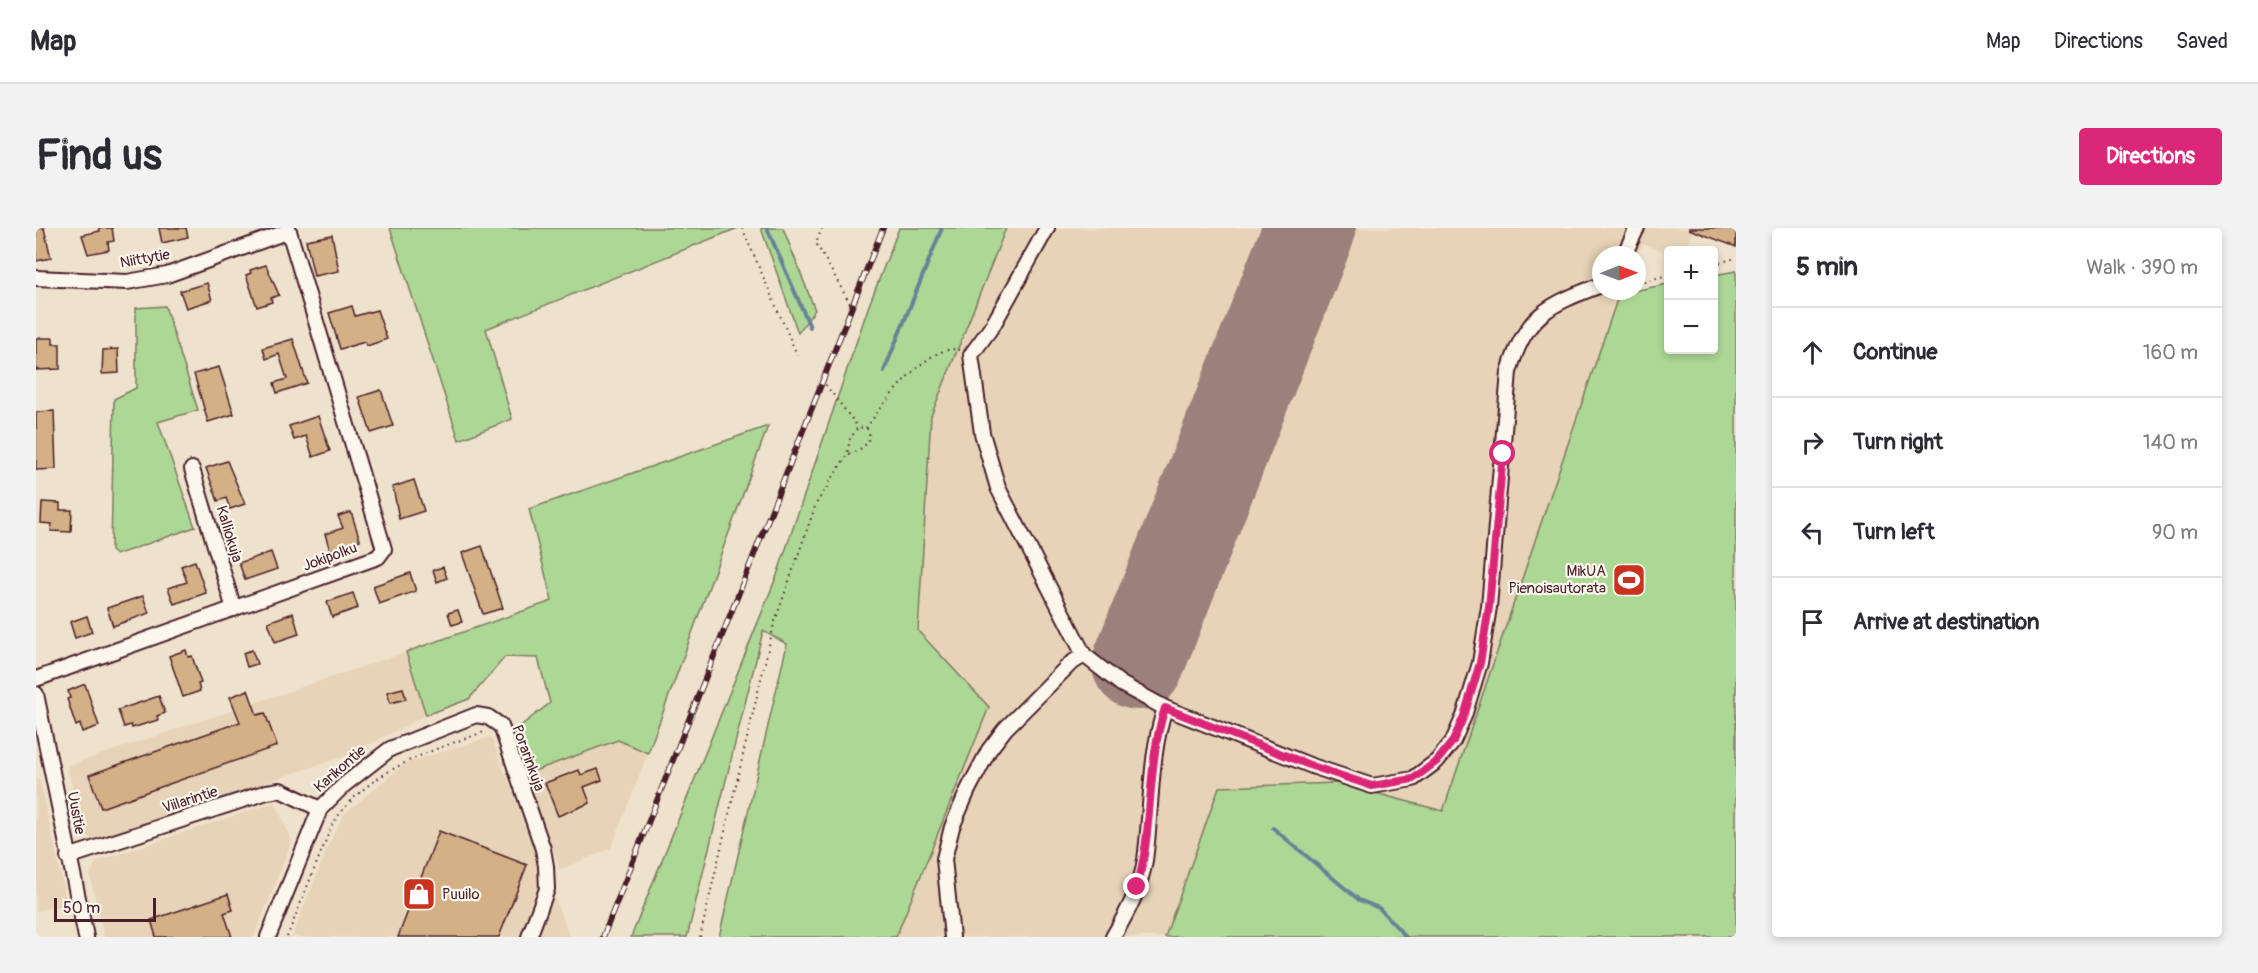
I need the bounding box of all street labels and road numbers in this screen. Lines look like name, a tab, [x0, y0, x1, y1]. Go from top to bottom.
street label: Niittytie	[119, 245, 172, 273]
street label: Kalliokuja	[211, 503, 247, 565]
street label: Jokipolku	[300, 538, 360, 576]
street label: Porarinkuja	[507, 722, 549, 794]
street label: Karikontie	[310, 741, 370, 797]
street label: Viilarintie	[160, 782, 221, 818]
street label: Uusitie	[63, 790, 90, 836]

